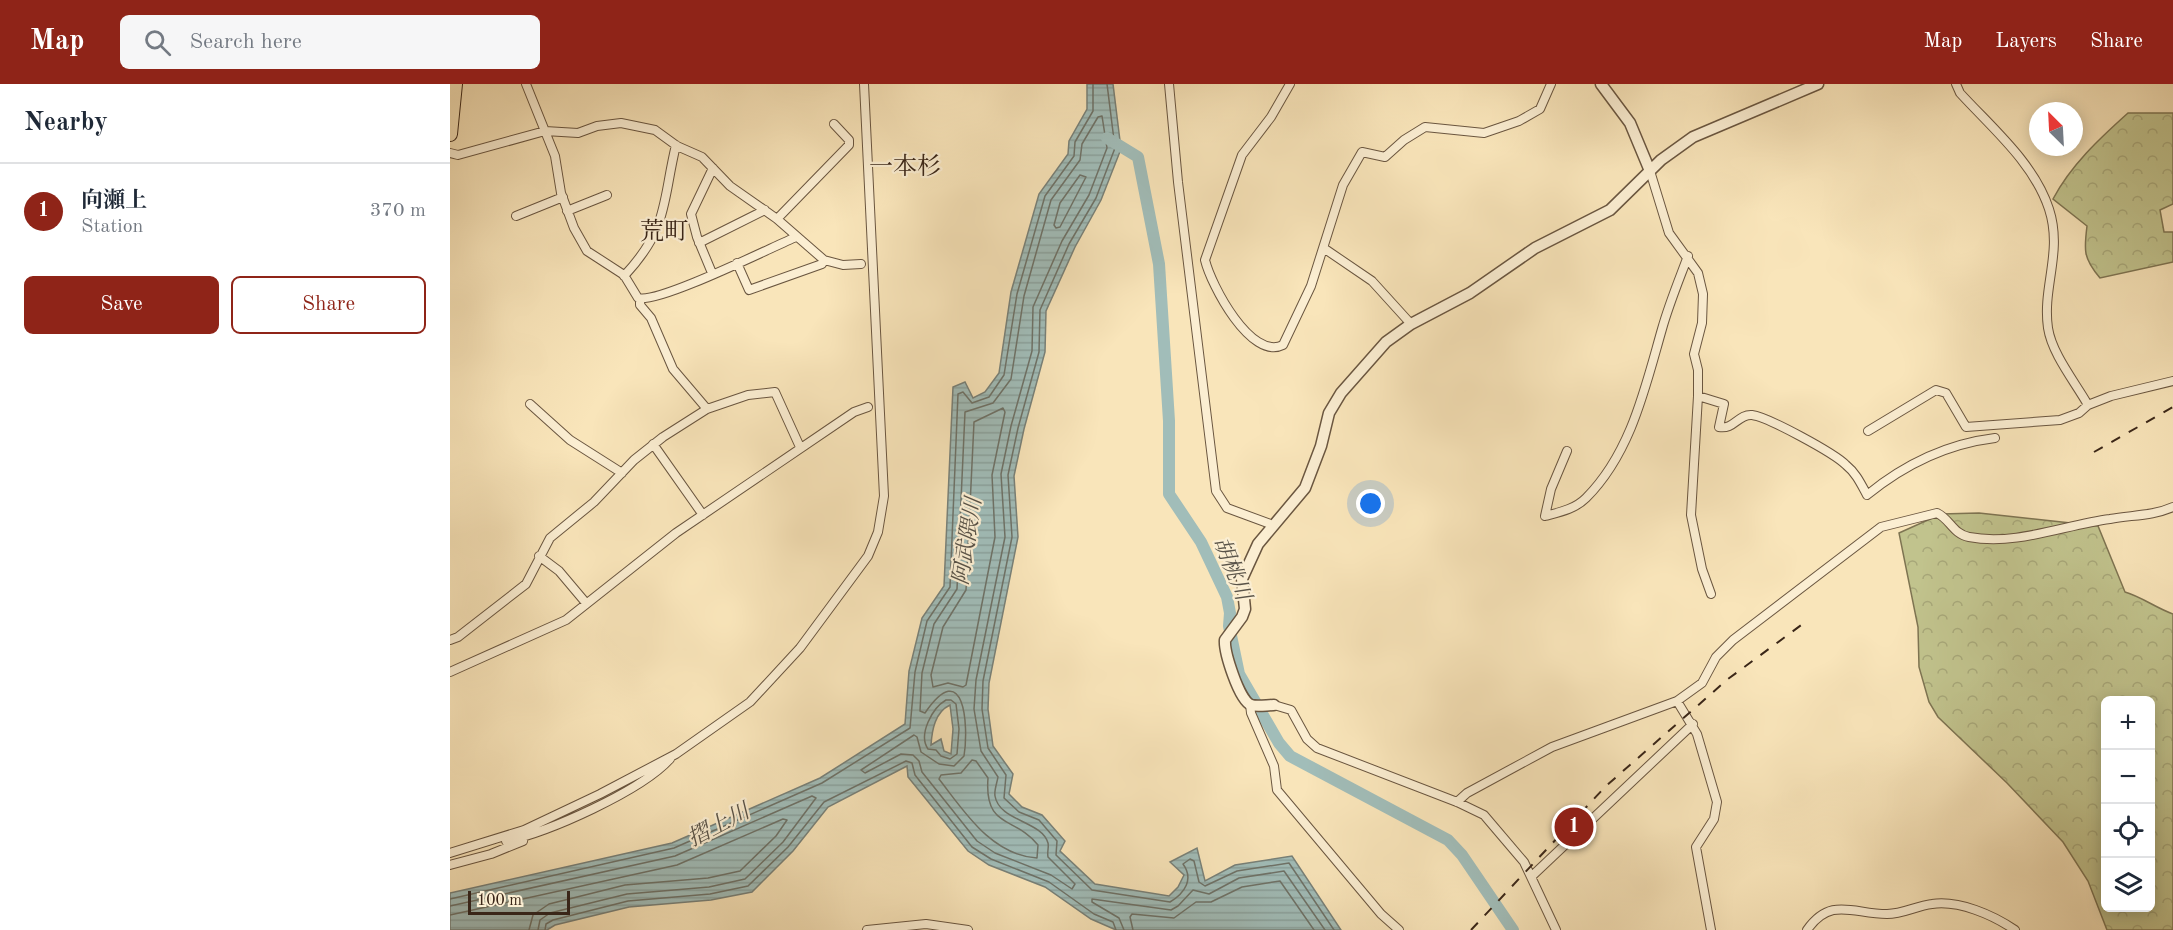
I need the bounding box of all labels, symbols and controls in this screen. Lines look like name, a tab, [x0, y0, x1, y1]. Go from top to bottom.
search box	[120, 15, 540, 69]
icon: search	[141, 26, 174, 59]
text: Map	[30, 28, 84, 56]
text: Search here	[189, 31, 302, 53]
text: Map	[1923, 31, 1962, 52]
text: Layers	[1995, 31, 2057, 52]
text: Share	[2090, 31, 2143, 52]
north arrow	[2029, 102, 2083, 156]
text: Nearby	[24, 110, 108, 136]
district label: 一本杉	[869, 153, 941, 180]
text: 向瀬上	[81, 190, 147, 212]
text: 1	[38, 201, 49, 221]
text: 370 m	[370, 201, 426, 221]
text: Station	[81, 217, 143, 237]
district label: 荒町	[640, 218, 688, 245]
button: Save	[24, 276, 219, 334]
button: Share	[231, 276, 426, 334]
your location	[1356, 489, 1385, 518]
water label: 阿武隈川	[948, 494, 986, 586]
water label: 胡桃川	[1209, 533, 1256, 605]
map controls	[2101, 696, 2155, 912]
button: +	[2101, 696, 2155, 750]
button: −	[2101, 750, 2155, 804]
water label: 摺上川	[684, 798, 755, 851]
pin: 1	[1554, 804, 1594, 850]
button: locate	[2101, 804, 2155, 858]
button: layers	[2101, 858, 2155, 912]
scale bar	[468, 888, 570, 916]
text: 100 m	[477, 893, 522, 909]

